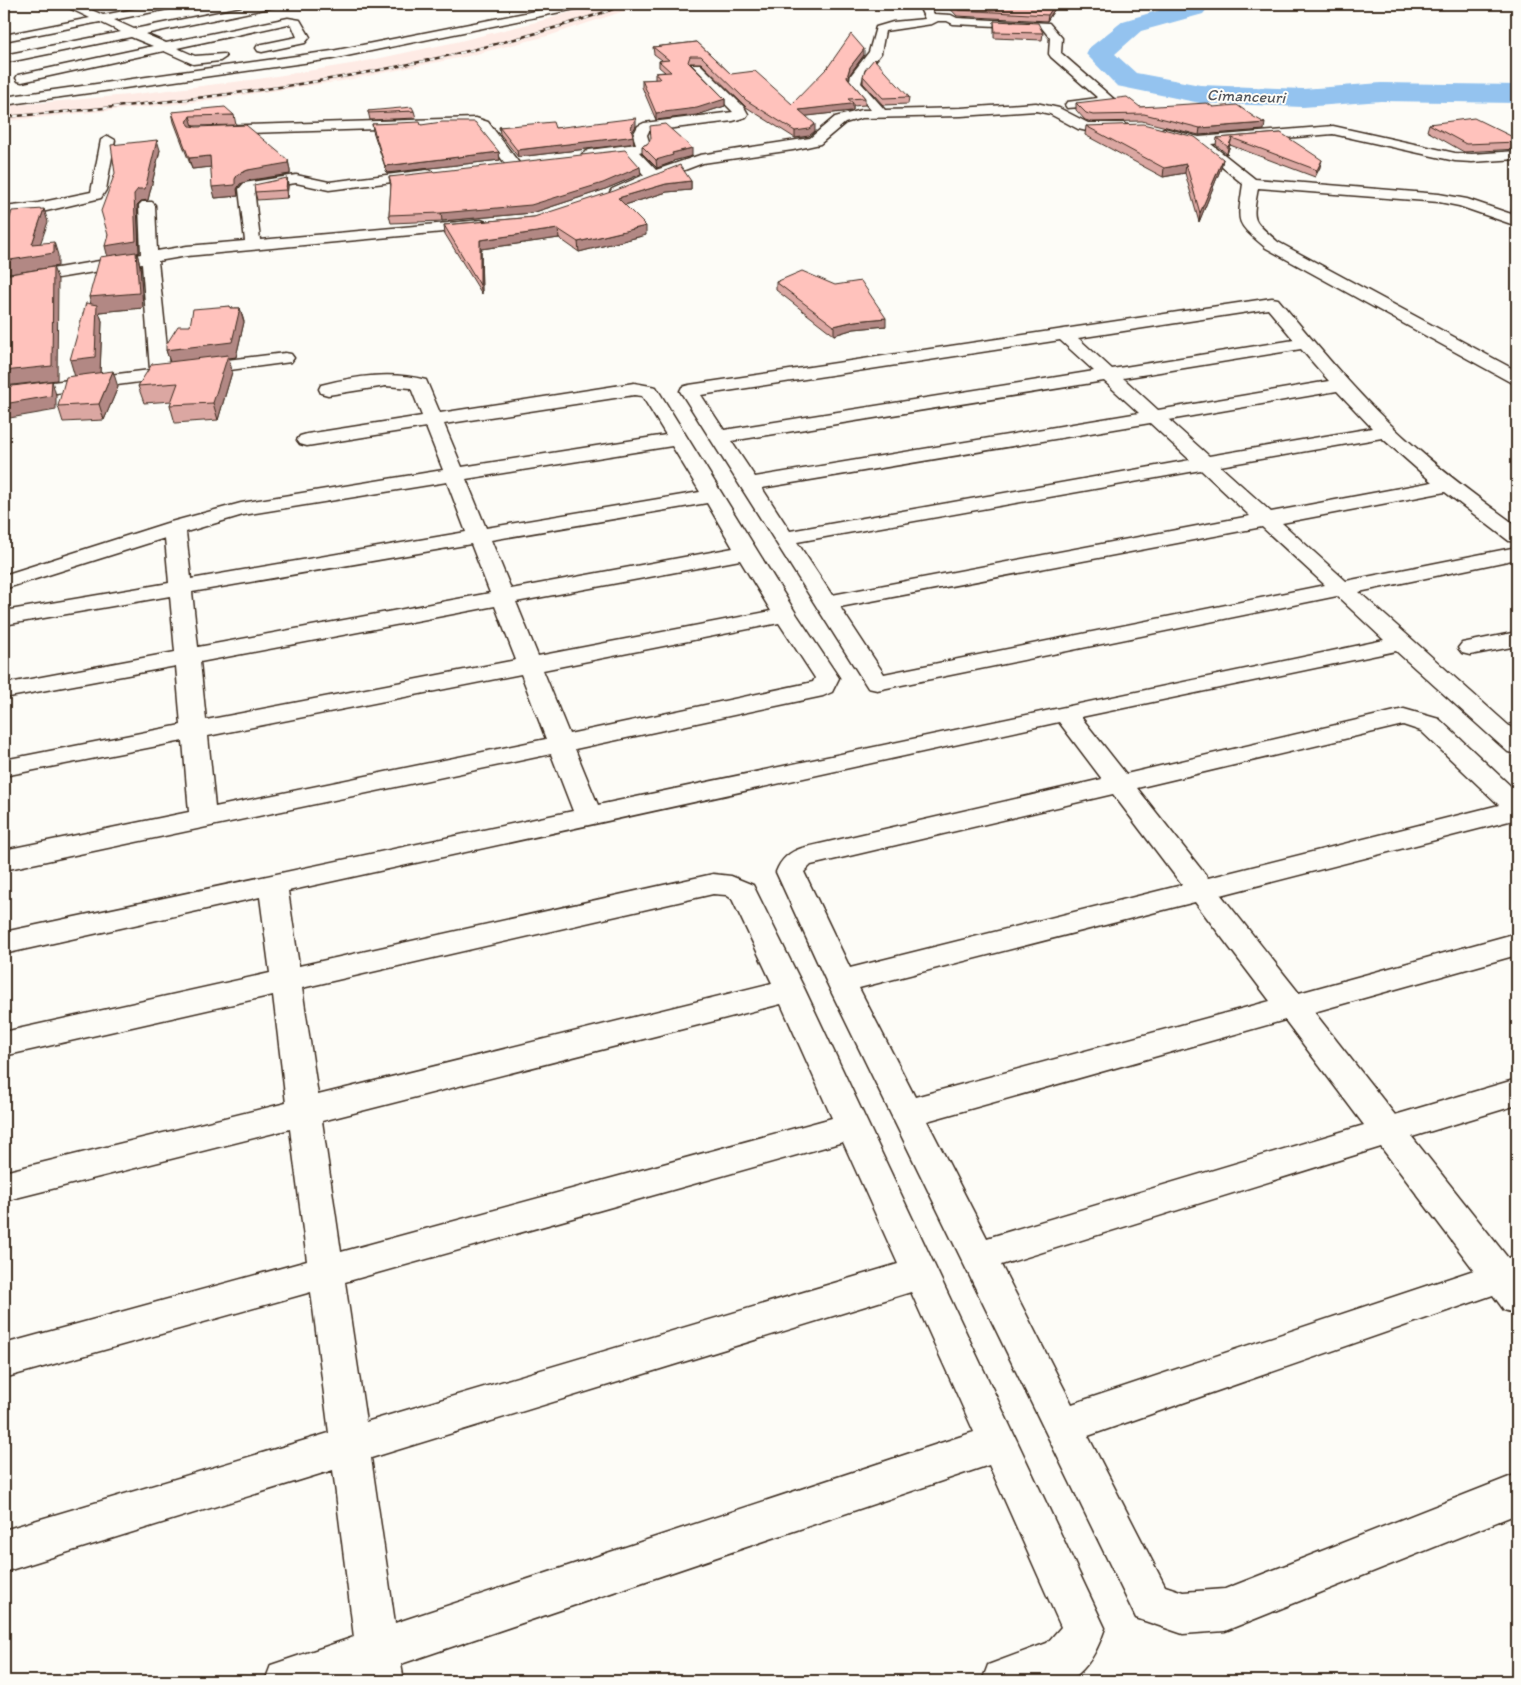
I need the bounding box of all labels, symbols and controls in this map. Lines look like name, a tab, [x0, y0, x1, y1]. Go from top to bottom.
water label: Cimanceuri	[1206, 85, 1288, 107]

